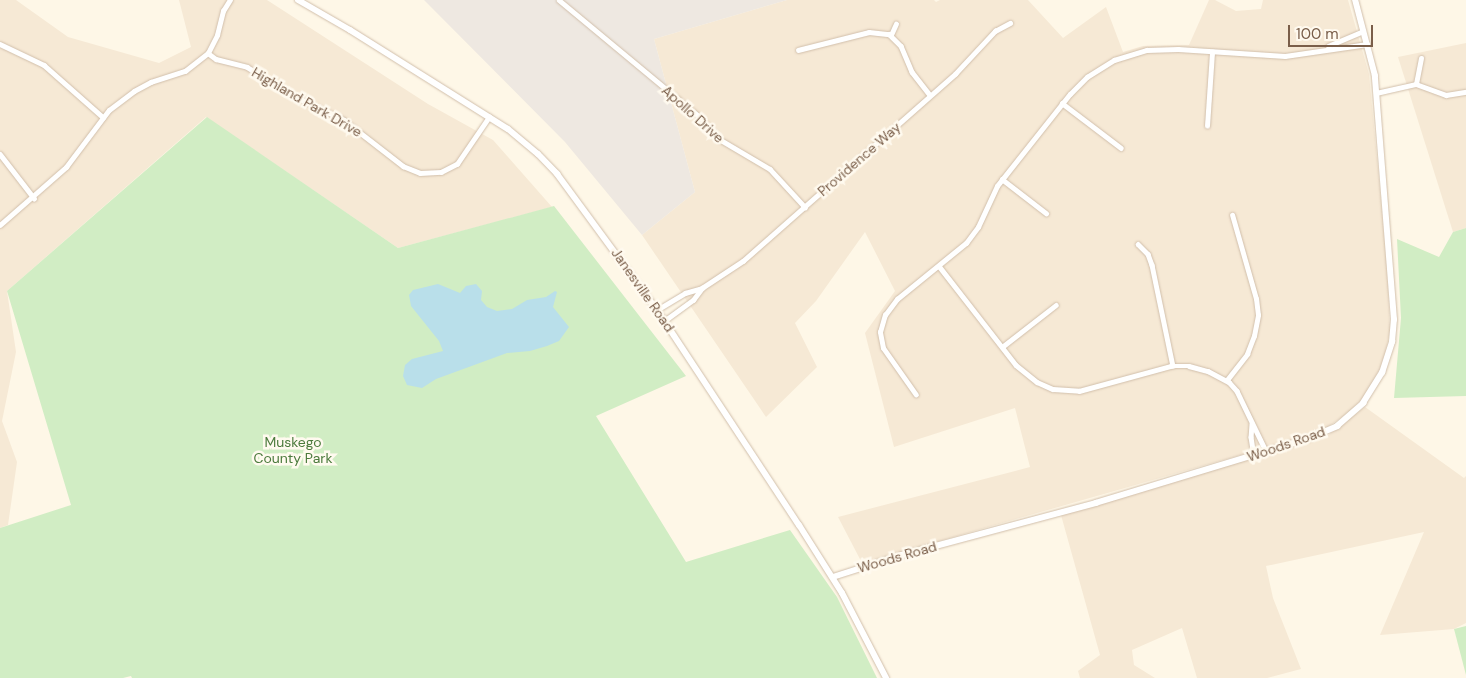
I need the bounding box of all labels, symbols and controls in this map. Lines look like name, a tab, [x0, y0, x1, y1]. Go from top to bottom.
scale bar	[1291, 15, 1376, 47]
text: 100 m	[1296, 24, 1339, 44]
street label: Highland Park Drive	[249, 64, 365, 140]
street label: Apollo Drive	[658, 82, 728, 146]
street label: Providence Way	[814, 118, 904, 200]
street label: Janesville Road	[608, 245, 678, 335]
street label: Woods Road	[1245, 423, 1327, 465]
park label: Muskego County Park	[253, 434, 333, 467]
street label: Woods Road	[855, 538, 939, 576]

